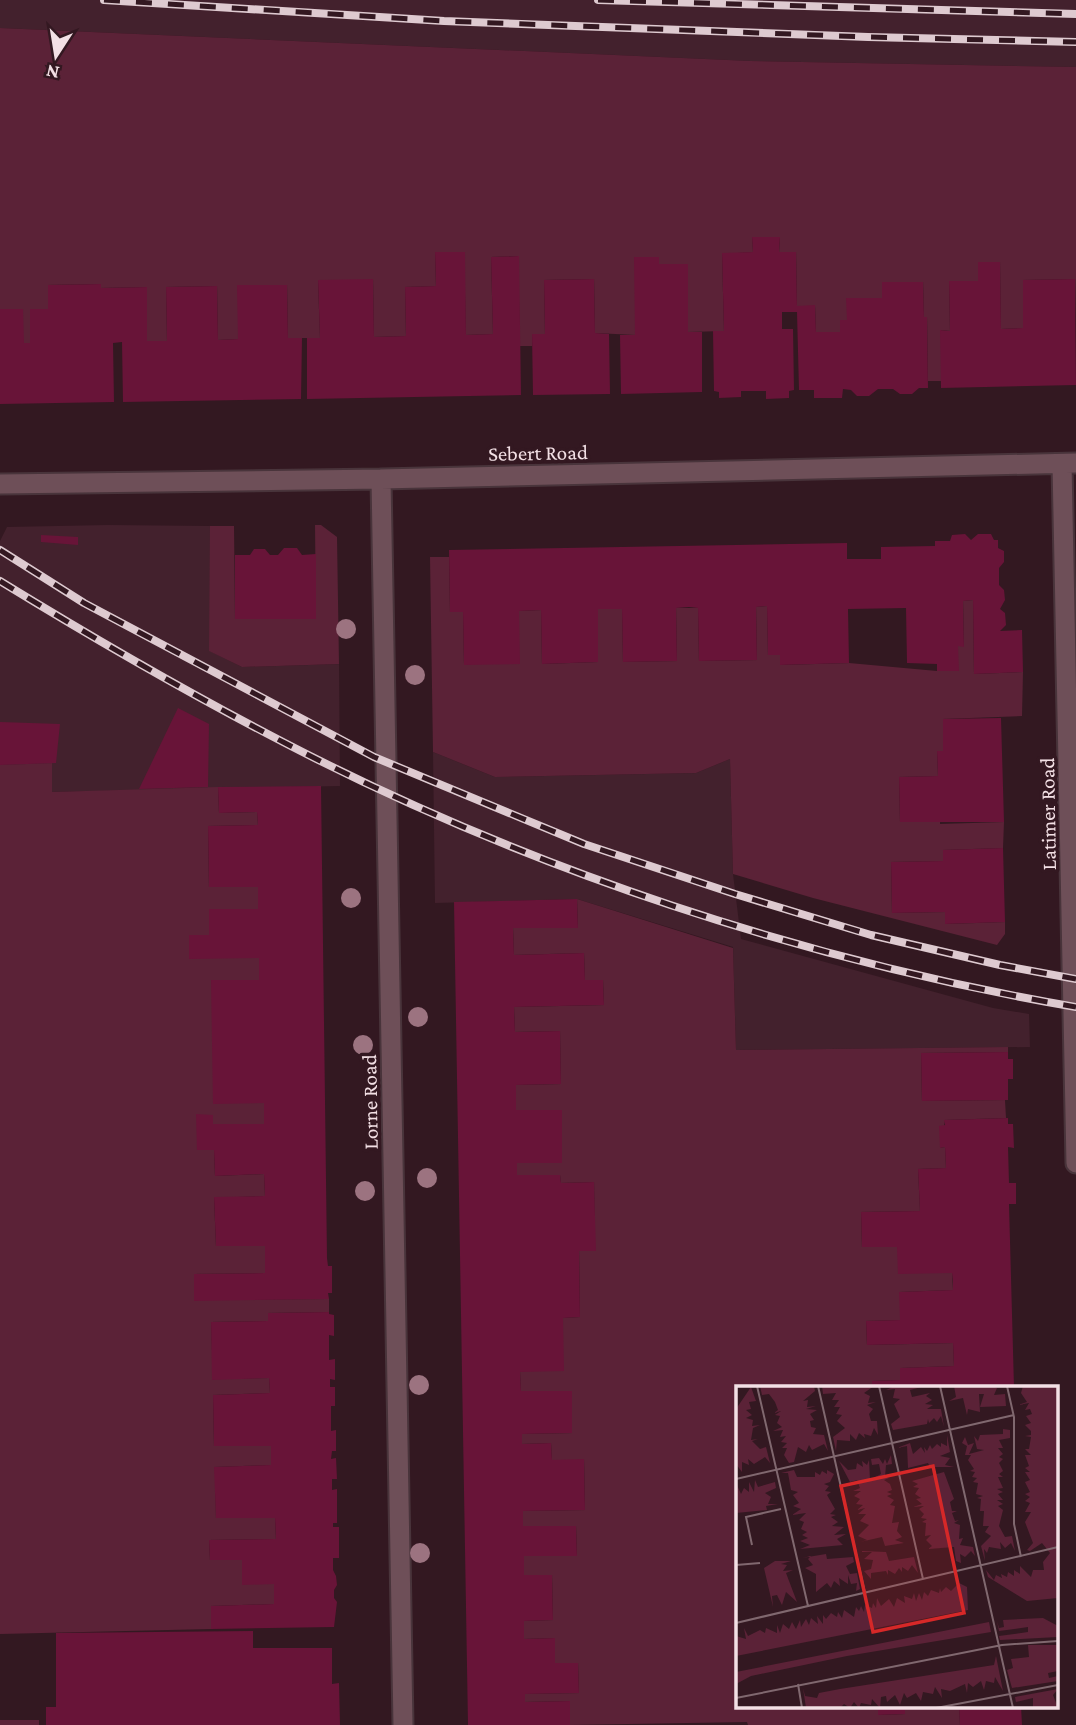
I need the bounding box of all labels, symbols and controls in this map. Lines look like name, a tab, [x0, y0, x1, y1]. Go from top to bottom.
north arrow	[21, 21, 91, 91]
text: N	[44, 61, 61, 84]
street label: Sebert Road	[488, 440, 588, 466]
street label: Latimer Road	[1035, 757, 1061, 871]
street label: Lorne Road	[357, 1054, 383, 1150]
inset map	[736, 1386, 1058, 1708]

